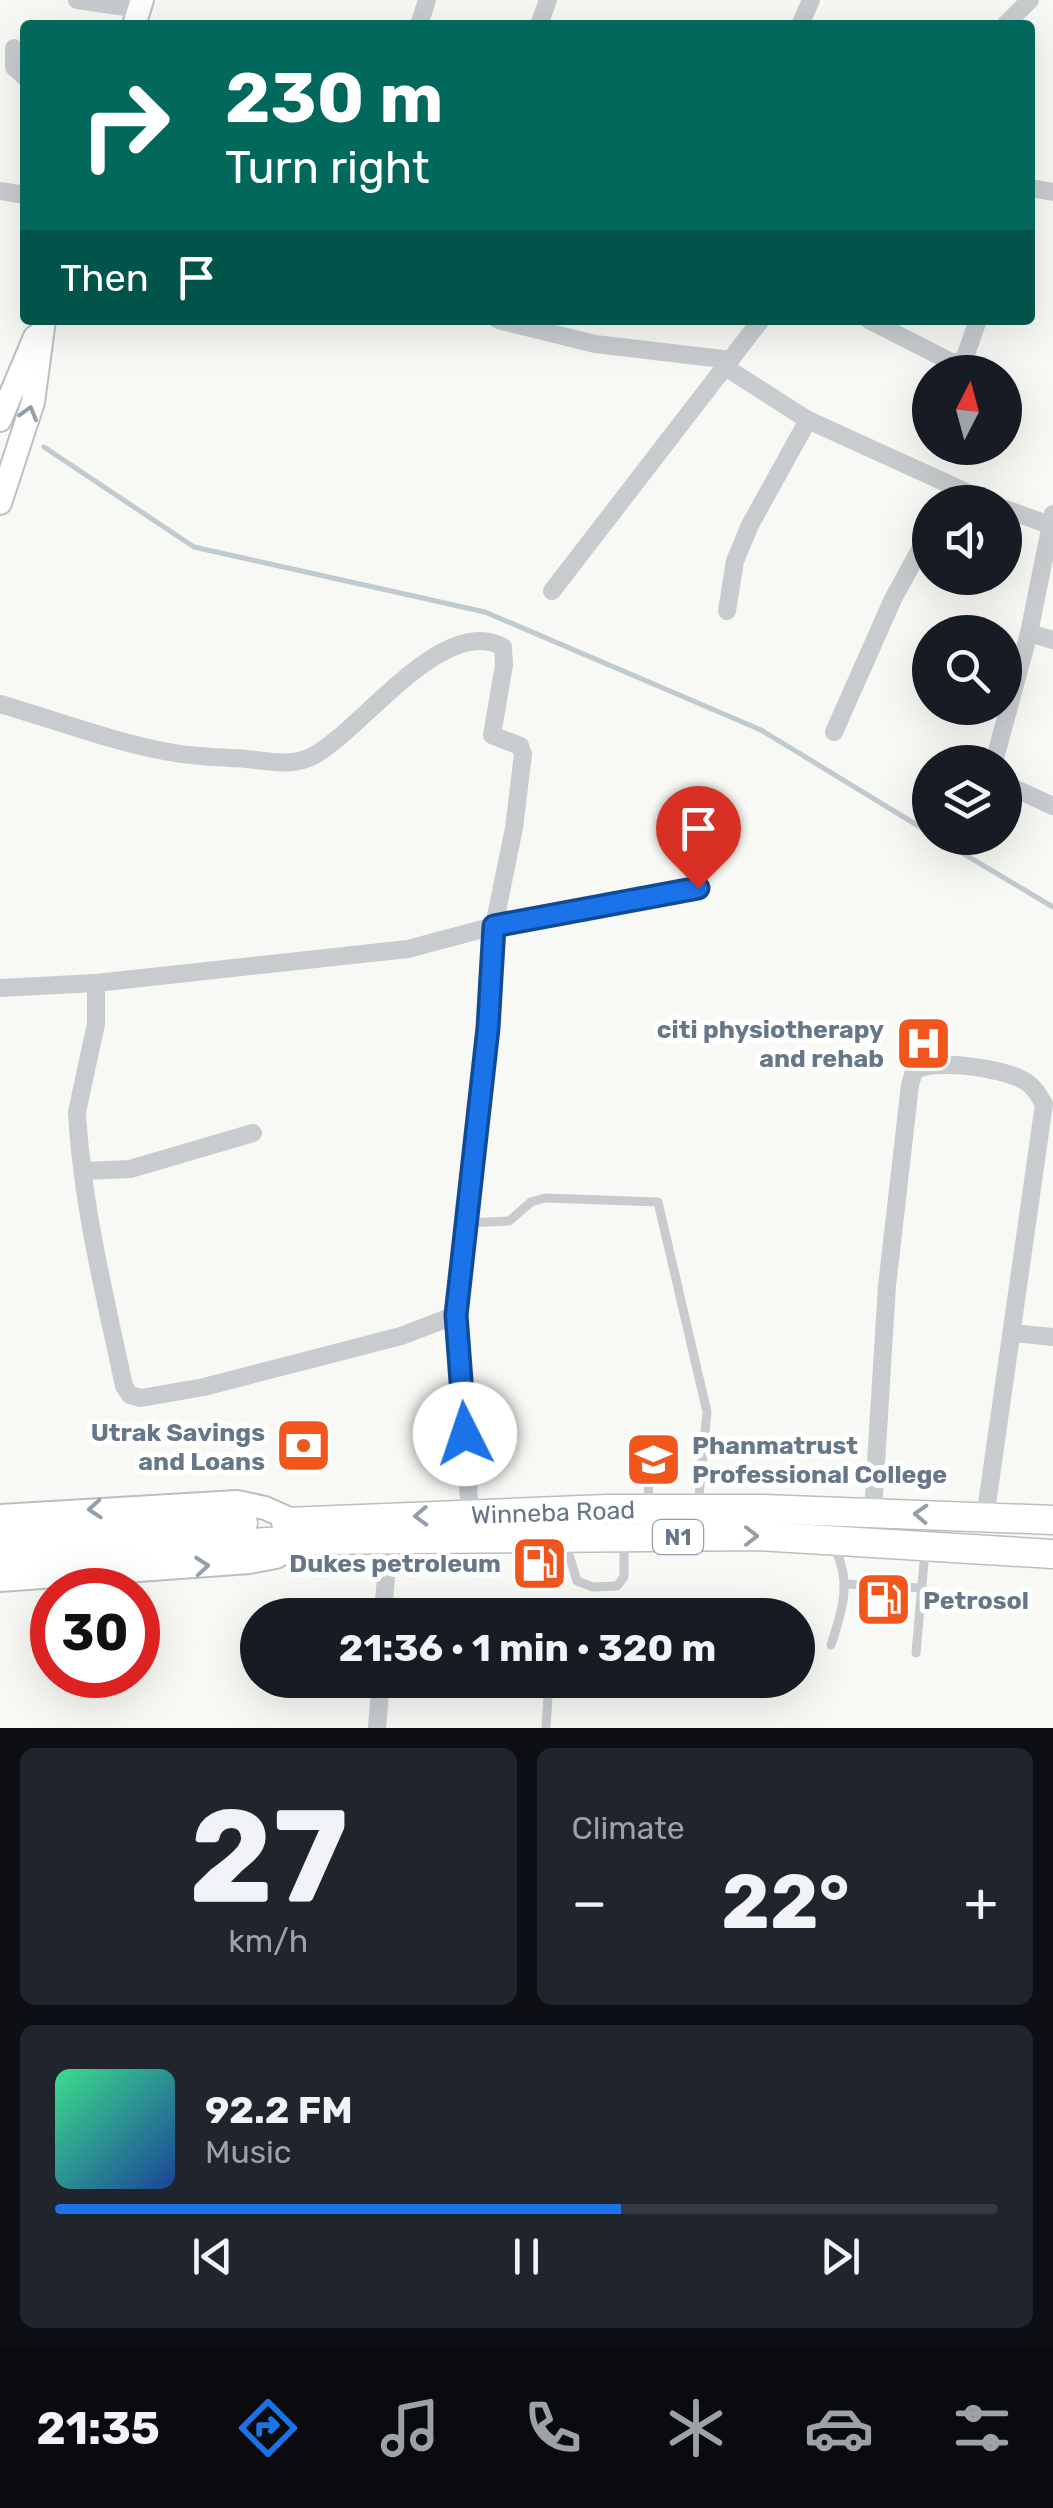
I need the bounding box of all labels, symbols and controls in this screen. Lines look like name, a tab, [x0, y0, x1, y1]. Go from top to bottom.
text: 230 m	[225, 57, 443, 140]
icon: right	[60, 60, 190, 190]
text: Turn right	[225, 141, 429, 194]
icon: arrive	[169, 250, 224, 305]
text: Then	[60, 255, 149, 301]
north arrow	[912, 355, 1022, 465]
map controls	[912, 355, 1022, 855]
one-way arrow	[17, 405, 38, 422]
button: sound	[912, 485, 1022, 595]
button: search	[912, 615, 1022, 725]
button: layers	[912, 745, 1022, 855]
pin	[656, 786, 741, 889]
icon: arrive	[671, 801, 726, 856]
hospital icon: citi physiotherapy and rehab	[893, 1013, 953, 1073]
place label: citi physiotherapy and rehab	[657, 1015, 884, 1073]
position arrow	[413, 1382, 517, 1486]
bank icon: Utrak Savings and Loans	[274, 1416, 334, 1476]
place label: Utrak Savings and Loans	[91, 1418, 265, 1476]
school or university icon: Phanmatrust Professional College	[623, 1429, 683, 1489]
place label: Phanmatrust Professional College	[692, 1431, 947, 1489]
street label: Winneba Road	[470, 1495, 636, 1530]
one-way arrow	[87, 1498, 103, 1519]
one-way arrow	[912, 1504, 928, 1525]
one-way arrow	[412, 1505, 428, 1526]
road number: N1	[653, 1520, 703, 1554]
one-way arrow	[744, 1525, 759, 1547]
fuel station icon: Dukes petroleum	[510, 1533, 570, 1593]
place label: Dukes petroleum	[289, 1549, 501, 1578]
one-way arrow	[194, 1555, 210, 1577]
speed limit sign: 30	[30, 1568, 160, 1698]
fuel station icon: Petrosol	[854, 1570, 914, 1630]
place label: Petrosol	[923, 1586, 1029, 1615]
text: 21:36 · 1 min · 320 m	[339, 1625, 716, 1671]
text: 27	[189, 1779, 348, 1934]
text: Climate	[572, 1809, 685, 1847]
text: 22°	[721, 1858, 850, 1947]
text: −	[572, 1870, 607, 1935]
text: +	[964, 1870, 998, 1935]
text: km/h	[228, 1922, 308, 1960]
text: 92.2 FM	[205, 2087, 353, 2133]
text: Music	[205, 2133, 291, 2171]
icon: previous	[185, 2229, 240, 2284]
icon: pause	[499, 2229, 554, 2284]
icon: next	[813, 2229, 868, 2284]
icon: directions	[233, 2393, 303, 2463]
icon: music	[375, 2393, 445, 2463]
icon: phone	[518, 2393, 588, 2463]
icon: climate	[661, 2393, 731, 2463]
icon: car	[804, 2393, 874, 2463]
icon: filters	[947, 2393, 1017, 2463]
text: 21:35	[36, 2402, 160, 2455]

